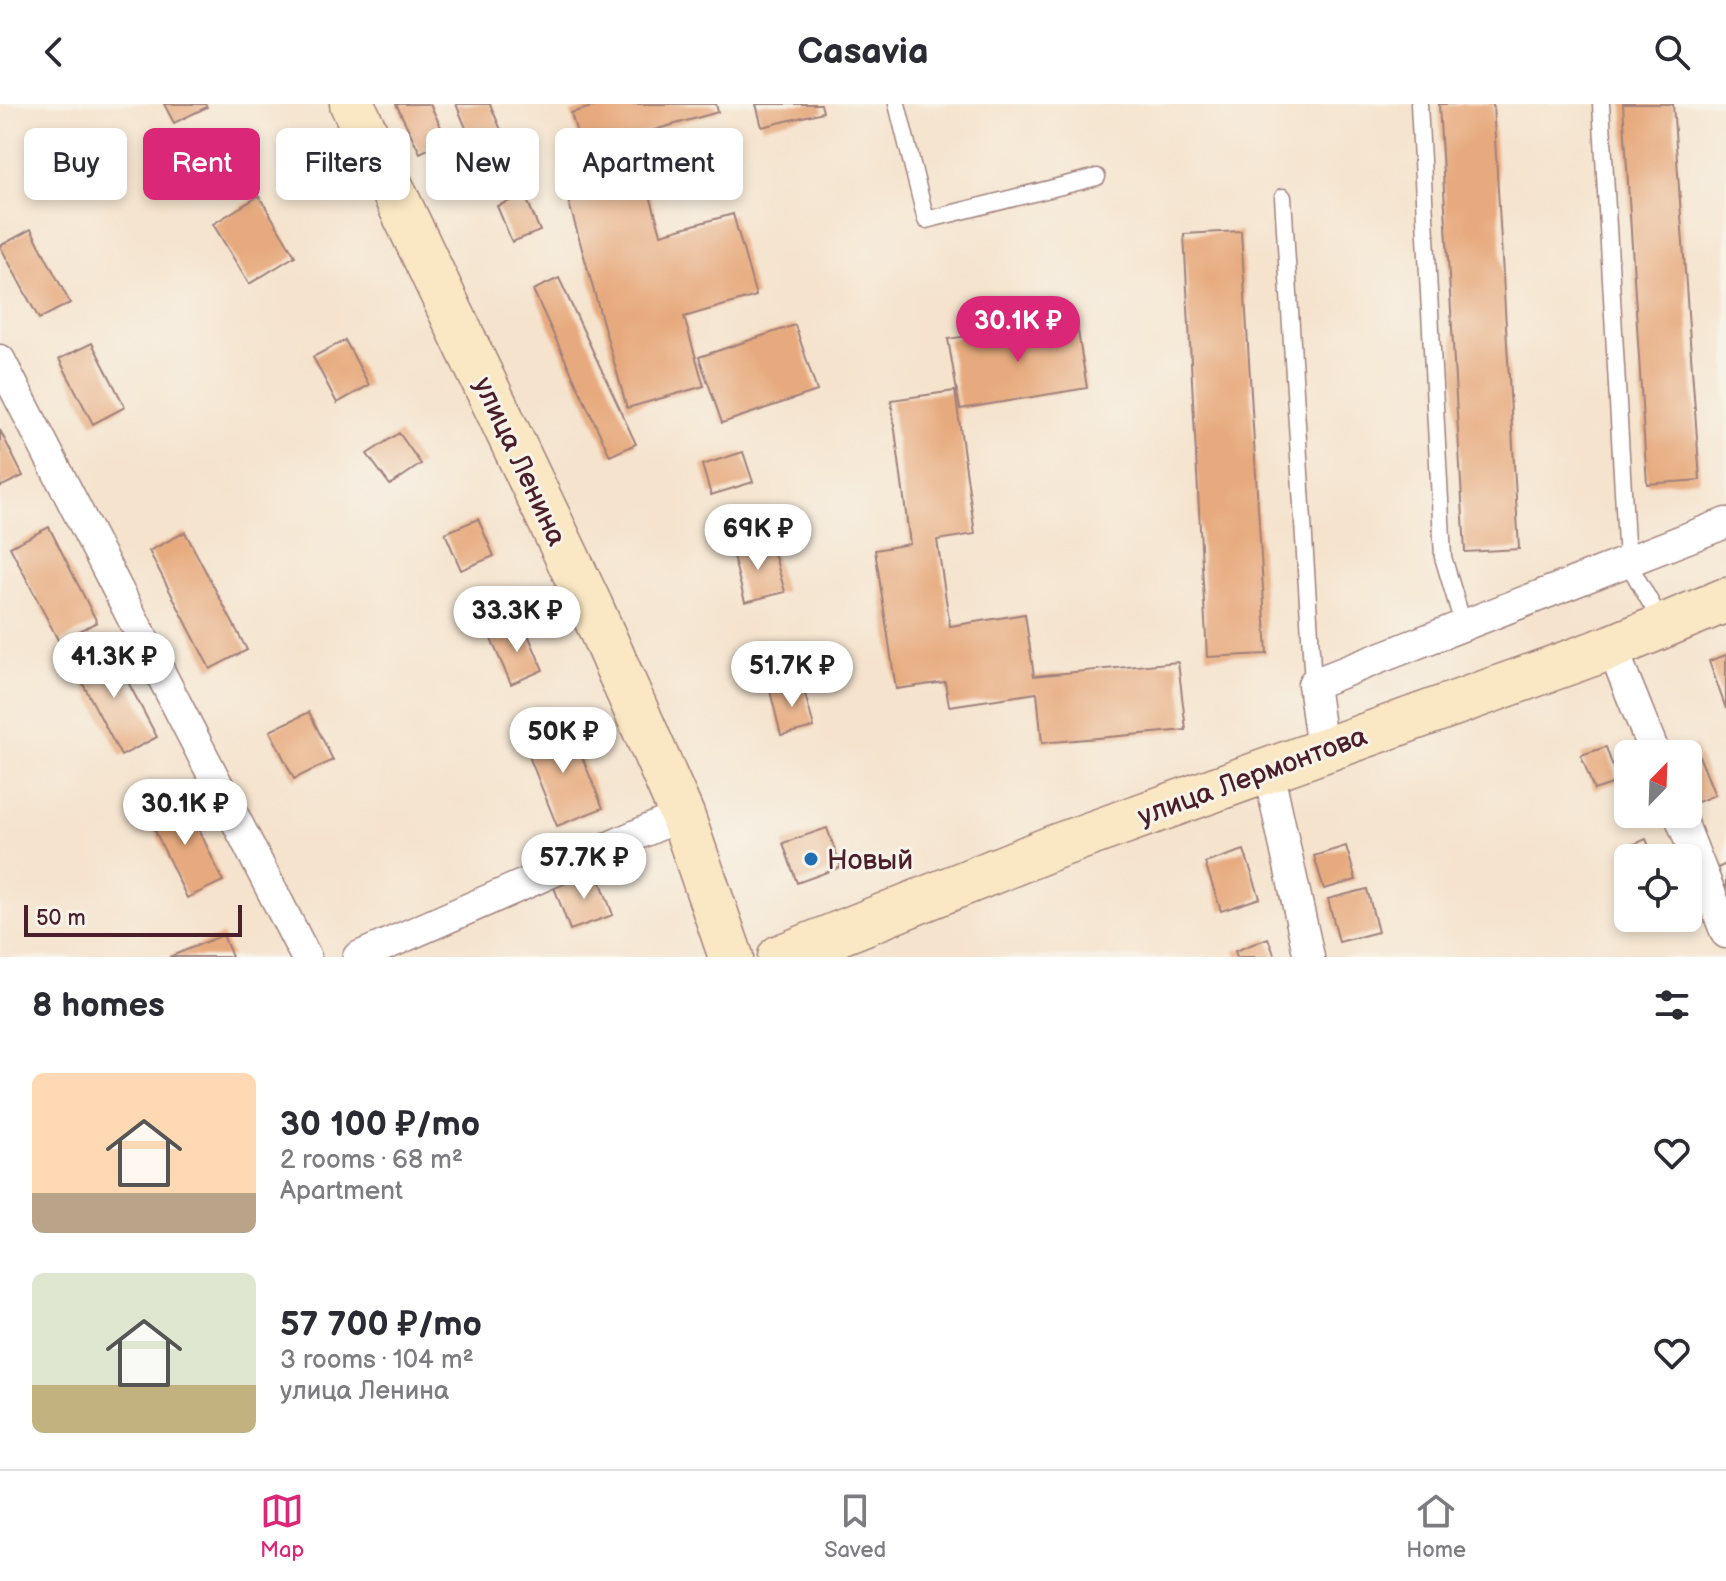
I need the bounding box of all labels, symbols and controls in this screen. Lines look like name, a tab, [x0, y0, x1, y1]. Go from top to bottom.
icon: back	[32, 30, 76, 74]
icon: search	[1650, 30, 1694, 74]
text: Casavia	[797, 31, 929, 74]
chip: Buy	[24, 128, 127, 200]
chip: Rent	[143, 128, 260, 200]
chip: Filters	[276, 128, 410, 200]
chip: New	[426, 128, 539, 200]
chip: Apartment	[555, 128, 743, 200]
pin: 30.1K ₽	[944, 296, 1092, 364]
text: 30.1K ₽	[974, 306, 1062, 337]
street label: улица Ленина	[466, 372, 573, 552]
pin: 69K ₽	[702, 504, 814, 572]
text: 69K ₽	[723, 514, 793, 545]
pin: 33.3K ₽	[443, 586, 591, 654]
text: 33.3K ₽	[471, 596, 563, 627]
pin: 41.3K ₽	[40, 632, 188, 700]
pin: 51.7K ₽	[718, 641, 866, 709]
text: 41.3K ₽	[71, 642, 157, 673]
text: 51.7K ₽	[749, 651, 835, 682]
pin: 50K ₽	[507, 707, 619, 775]
text: 50K ₽	[527, 717, 599, 748]
street label: улица Лермонтова	[1133, 719, 1372, 833]
north arrow	[1614, 740, 1702, 828]
map controls	[1614, 740, 1702, 932]
pin: 30.1K ₽	[111, 779, 259, 847]
text: 30.1K ₽	[141, 789, 229, 820]
pin: 57.7K ₽	[510, 833, 658, 901]
text: 57.7K ₽	[539, 843, 629, 874]
place label: Новый	[827, 844, 913, 877]
button: locate	[1614, 844, 1702, 932]
marker: Новый	[802, 850, 820, 868]
scale bar	[24, 901, 242, 937]
text: 50 m	[36, 905, 86, 932]
icon: filters	[1650, 983, 1694, 1027]
text: 8 homes	[32, 985, 165, 1026]
text: 30 100 ₽/mo	[280, 1104, 480, 1145]
icon: home	[96, 1105, 192, 1201]
icon: heart	[1650, 1131, 1694, 1175]
text: 2 rooms · 68 m²	[280, 1145, 463, 1176]
text: Apartment	[280, 1176, 403, 1207]
text: 57 700 ₽/mo	[280, 1304, 482, 1345]
icon: home	[96, 1305, 192, 1401]
icon: heart	[1650, 1331, 1694, 1375]
text: 3 rooms · 104 m²	[280, 1345, 474, 1376]
text: улица Ленина	[280, 1376, 449, 1407]
tab: Map	[260, 1489, 304, 1564]
tab: Saved	[824, 1489, 886, 1564]
tab: Home	[1406, 1489, 1466, 1564]

